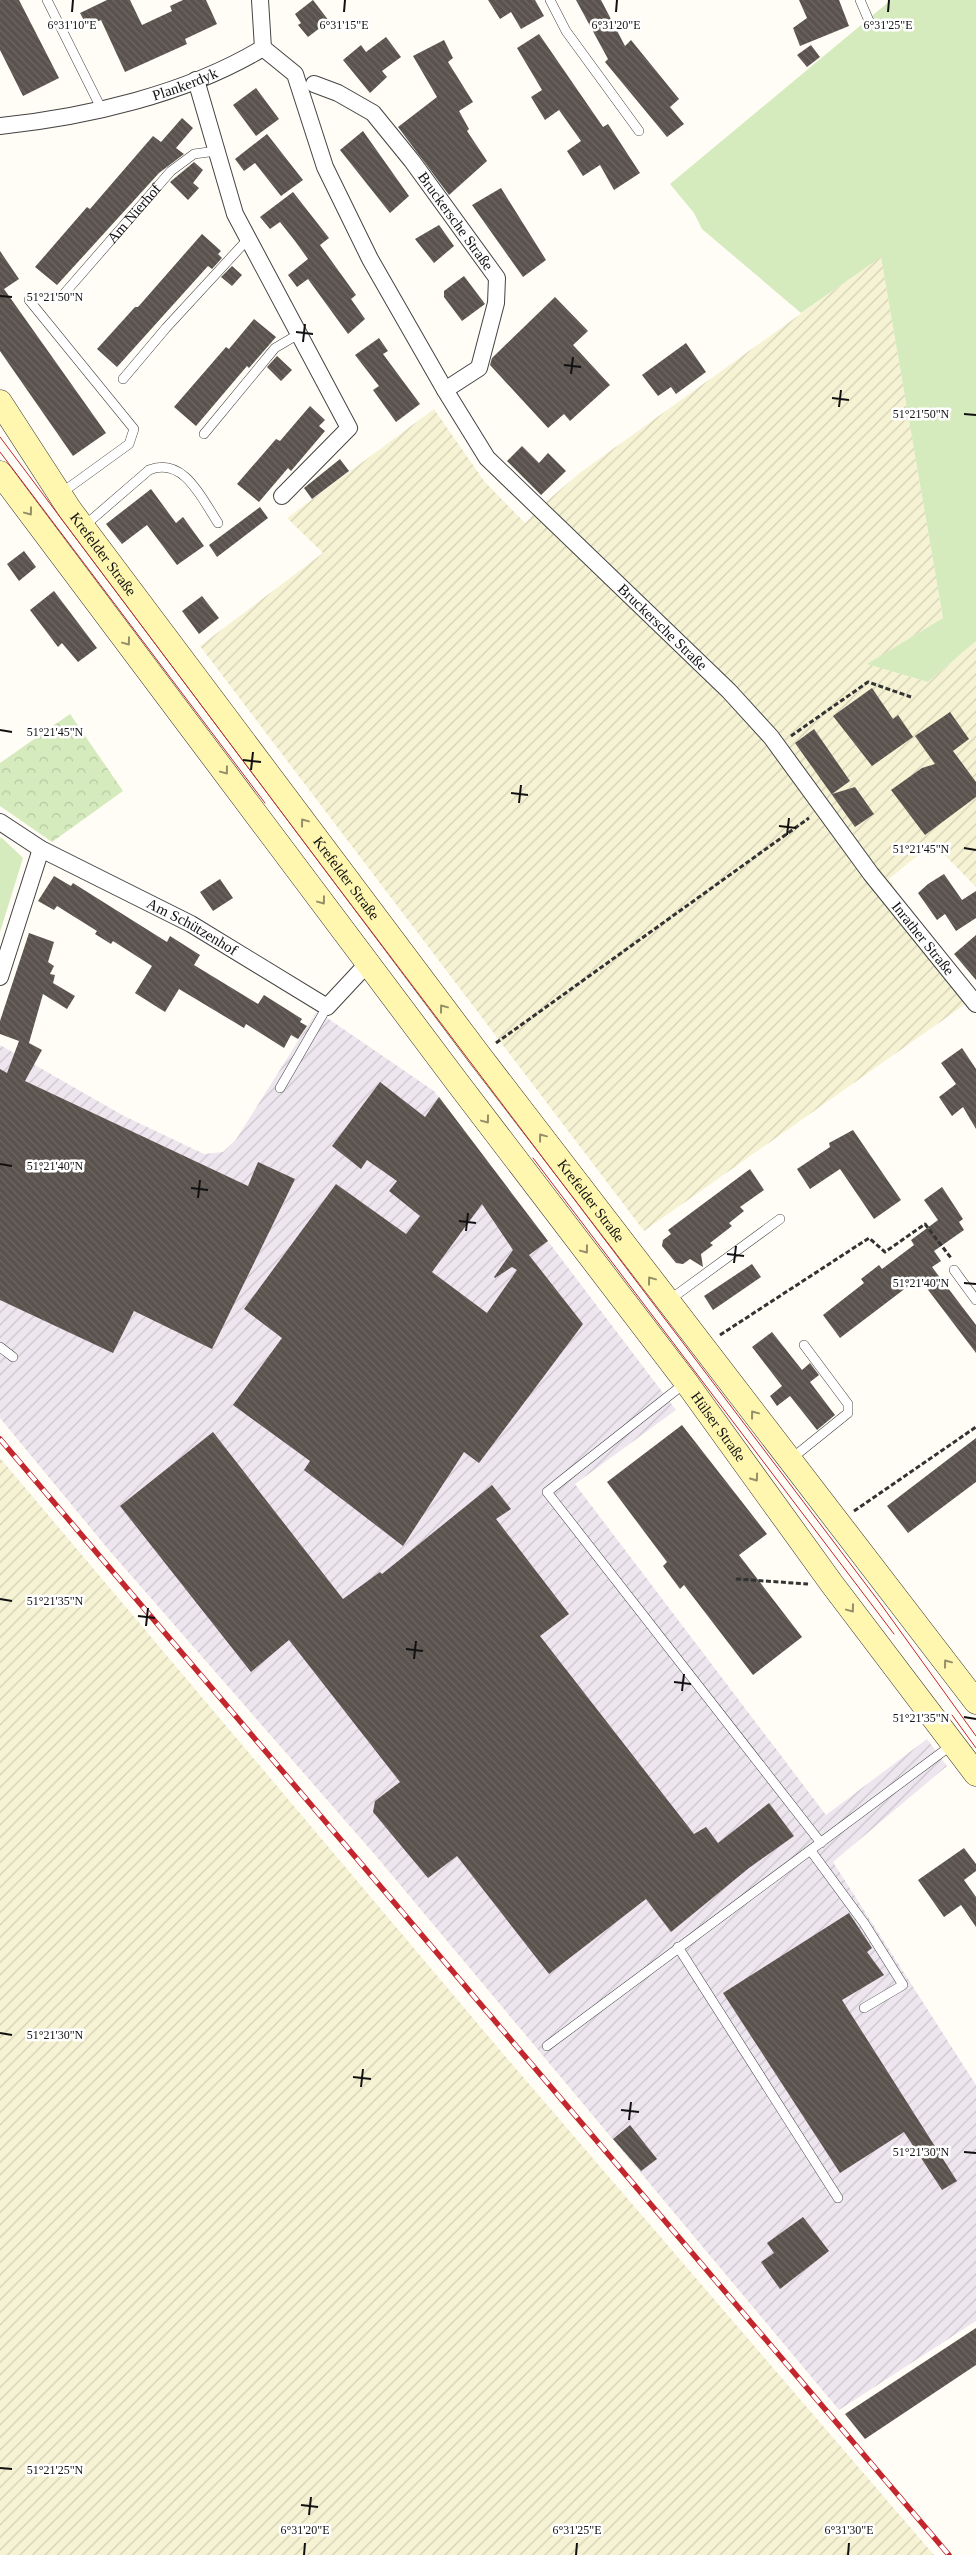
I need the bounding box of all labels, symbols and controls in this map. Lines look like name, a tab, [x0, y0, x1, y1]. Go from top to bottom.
text: 6°31'10"E	[47, 18, 97, 32]
text: 6°31'15"E	[319, 18, 369, 32]
text: 6°31'20"E	[591, 18, 641, 32]
text: 6°31'25"E	[863, 18, 913, 32]
street label: Plankerdyk	[150, 65, 220, 104]
street label: Bruckersche Straße	[415, 169, 497, 273]
street label: Am Nierhof	[104, 181, 164, 246]
text: 51°21'50"N	[27, 290, 84, 304]
text: 51°21'50"N	[893, 407, 950, 421]
one-way arrow	[23, 506, 32, 516]
street label: Krefelder Straße	[67, 510, 140, 599]
street label: Bruckersche Straße	[615, 581, 711, 674]
one-way arrow	[121, 636, 130, 645]
text: 51°21'45"N	[27, 725, 84, 739]
one-way arrow	[219, 765, 227, 774]
one-way arrow	[301, 818, 310, 828]
street label: Krefelder Straße	[310, 834, 383, 923]
text: 51°21'45"N	[893, 842, 950, 856]
street label: Am Schützenhof	[144, 895, 240, 958]
one-way arrow	[317, 895, 325, 904]
street label: Inrather Straße	[889, 899, 958, 979]
one-way arrow	[441, 1005, 449, 1014]
one-way arrow	[481, 1115, 490, 1124]
one-way arrow	[539, 1134, 547, 1143]
street label: Krefelder Straße	[554, 1156, 628, 1245]
text: 51°21'40"N	[27, 1159, 84, 1173]
one-way arrow	[579, 1244, 588, 1254]
text: 51°21'40"N	[893, 1276, 950, 1290]
one-way arrow	[649, 1277, 657, 1286]
street label: Hülser Straße	[688, 1389, 749, 1465]
one-way arrow	[751, 1410, 760, 1420]
one-way arrow	[750, 1472, 758, 1481]
text: 51°21'35"N	[27, 1594, 84, 1608]
one-way arrow	[845, 1603, 854, 1613]
one-way arrow	[944, 1659, 953, 1669]
text: 51°21'35"N	[893, 1711, 950, 1725]
text: 51°21'30"N	[27, 2028, 84, 2042]
text: 51°21'30"N	[893, 2145, 950, 2159]
text: 51°21'25"N	[27, 2463, 84, 2477]
text: 6°31'20"E	[280, 2523, 330, 2537]
text: 6°31'25"E	[552, 2523, 602, 2537]
text: 6°31'30"E	[824, 2523, 874, 2537]

